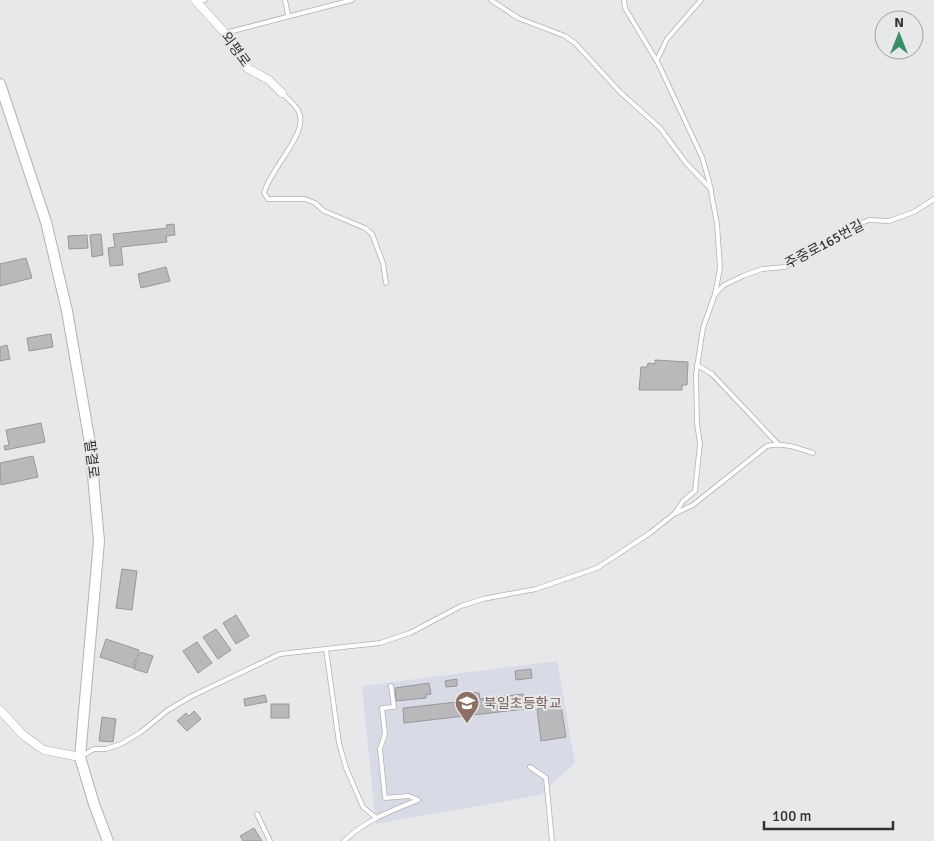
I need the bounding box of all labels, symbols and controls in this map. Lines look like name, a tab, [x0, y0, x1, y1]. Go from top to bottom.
north arrow	[874, 10, 924, 60]
text: N	[894, 14, 904, 31]
street label: 외평로	[217, 29, 254, 70]
street label: 주중로165번길	[782, 216, 867, 272]
street label: 팔결로	[81, 439, 102, 479]
school or university icon: 북일초등학교	[454, 690, 480, 724]
place label: 북일초등학교	[484, 695, 561, 712]
scale bar	[764, 798, 893, 830]
text: 100 m	[772, 807, 812, 825]

